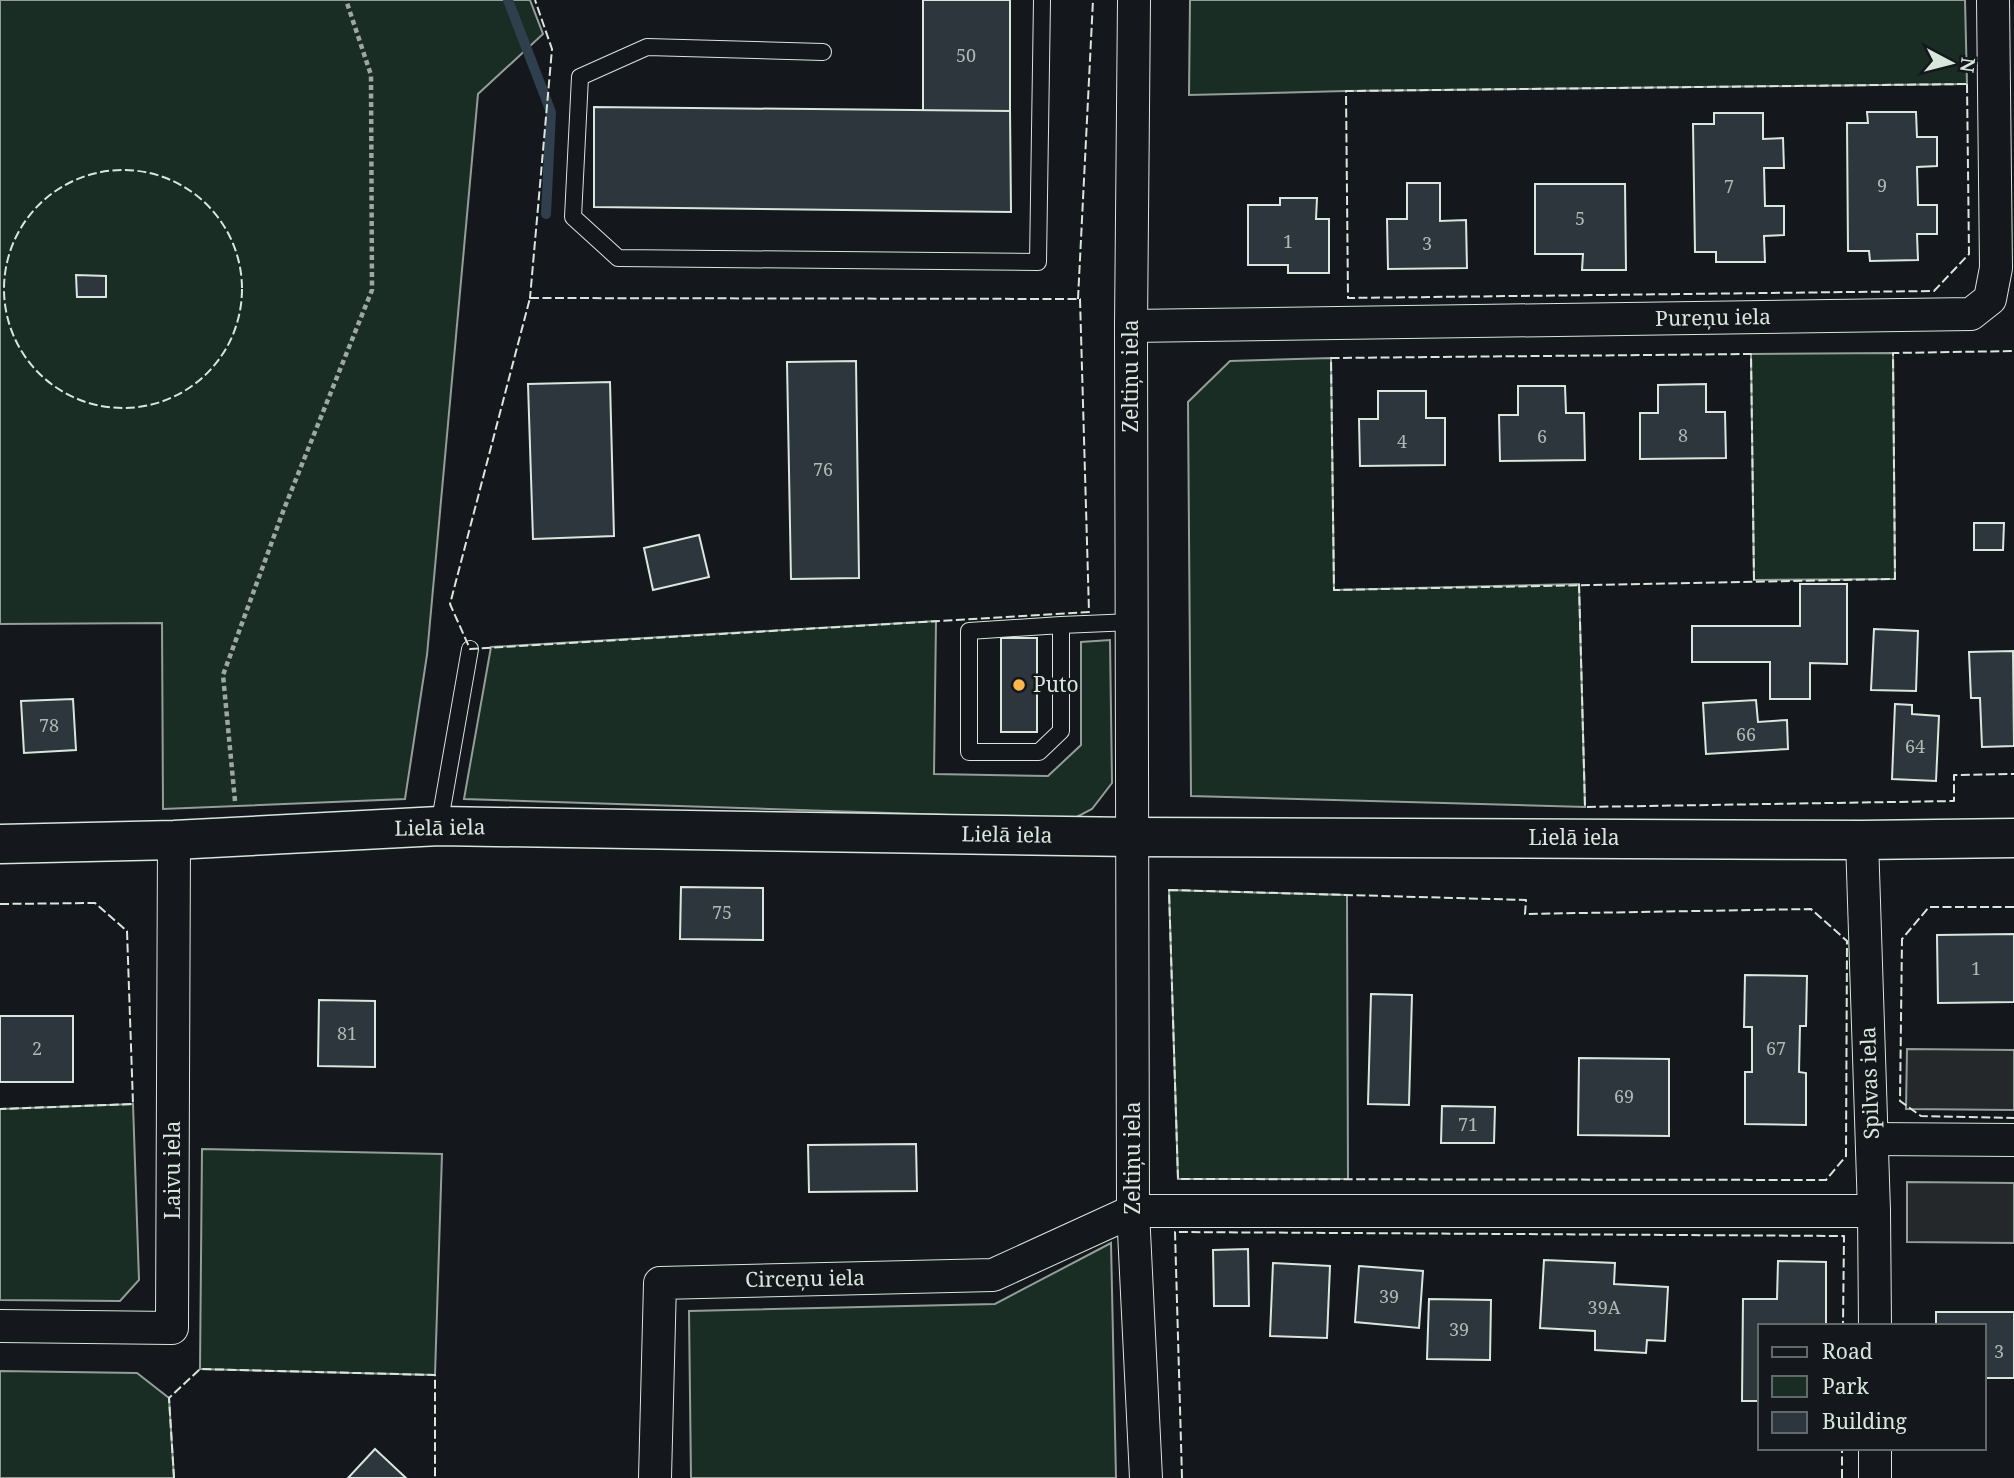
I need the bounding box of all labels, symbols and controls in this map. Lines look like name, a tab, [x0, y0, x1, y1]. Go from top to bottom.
north arrow	[1916, 28, 1986, 98]
house number: 50	[956, 43, 976, 67]
text: N	[1954, 56, 1982, 74]
house number: 9	[1877, 173, 1887, 197]
house number: 7	[1724, 174, 1734, 198]
house number: 5	[1575, 206, 1585, 230]
house number: 1	[1283, 229, 1293, 253]
house number: 3	[1422, 231, 1432, 255]
street label: Pureņu iela	[1655, 302, 1771, 332]
street label: Zeltiņu iela	[1116, 320, 1144, 432]
house number: 8	[1678, 423, 1688, 447]
house number: 6	[1537, 424, 1547, 448]
house number: 4	[1397, 429, 1407, 453]
house number: 76	[813, 457, 833, 481]
place label: Puto	[1033, 670, 1079, 698]
marker: Puto	[1011, 677, 1027, 693]
house number: 78	[39, 713, 59, 737]
house number: 66	[1736, 722, 1756, 746]
house number: 64	[1905, 734, 1925, 758]
street label: Lielā iela	[394, 812, 486, 842]
street label: Lielā iela	[961, 819, 1053, 849]
street label: Lielā iela	[1528, 823, 1620, 851]
house number: 75	[712, 900, 732, 924]
house number: 1	[1971, 956, 1981, 980]
house number: 81	[337, 1021, 357, 1045]
street label: Spilvas iela	[1853, 1026, 1885, 1140]
house number: 2	[32, 1036, 42, 1060]
house number: 67	[1766, 1036, 1786, 1060]
house number: 69	[1614, 1084, 1634, 1108]
street label: Zeltiņu iela	[1118, 1102, 1146, 1214]
house number: 71	[1458, 1112, 1478, 1136]
street label: Laivu iela	[158, 1121, 186, 1219]
street label: Circeņu iela	[745, 1263, 865, 1293]
house number: 39	[1379, 1284, 1399, 1308]
house number: 39A	[1588, 1295, 1621, 1319]
house number: 39	[1449, 1317, 1469, 1341]
legend	[1758, 1324, 1986, 1450]
text: Road	[1822, 1337, 1873, 1365]
house number: 3	[1994, 1339, 2004, 1363]
text: Park	[1822, 1372, 1869, 1400]
text: Building	[1822, 1407, 1907, 1435]

